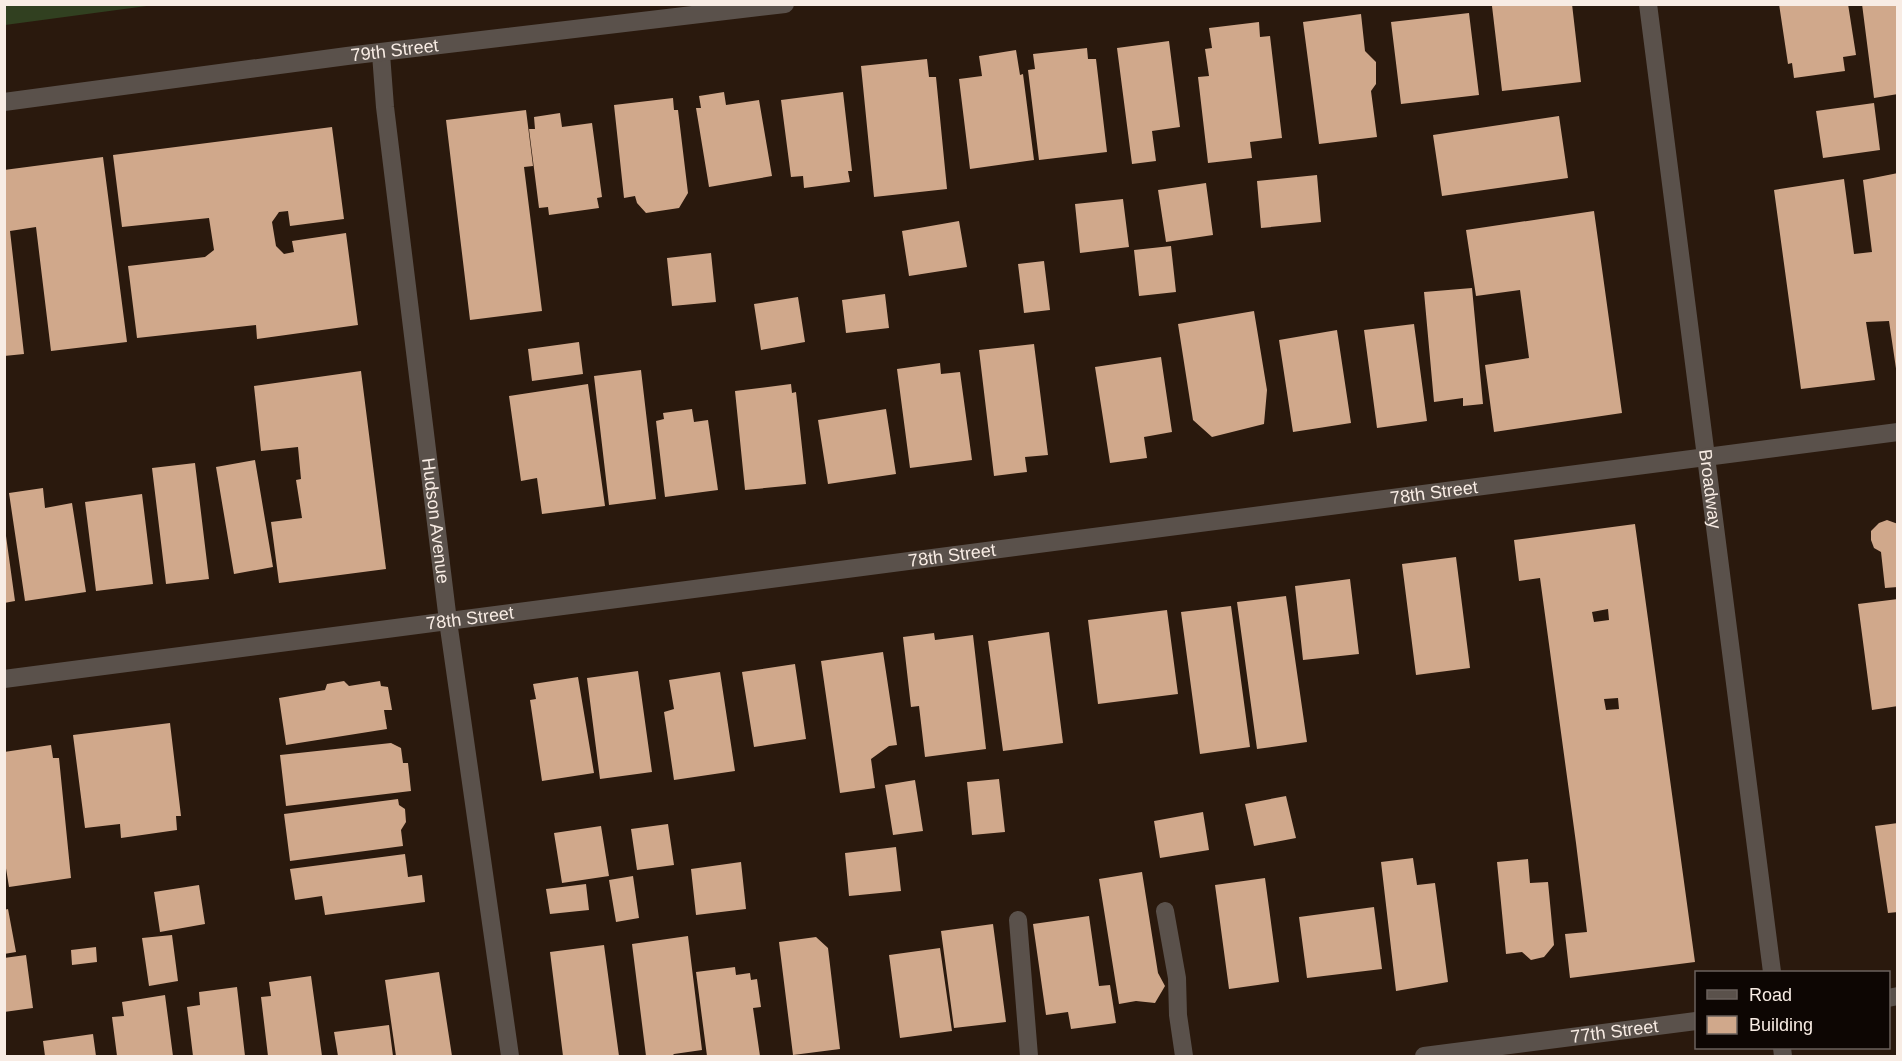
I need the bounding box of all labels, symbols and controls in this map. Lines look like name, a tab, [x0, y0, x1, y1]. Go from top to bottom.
street label: 79th Street	[350, 35, 440, 65]
street label: Broadway	[1695, 448, 1725, 530]
street label: Hudson Avenue	[418, 457, 453, 585]
street label: 78th Street	[1389, 477, 1479, 508]
street label: 78th Street	[907, 540, 997, 571]
street label: 78th Street	[425, 603, 515, 634]
legend	[1695, 971, 1890, 1049]
text: Road	[1749, 985, 1792, 1005]
text: Building	[1749, 1015, 1813, 1035]
street label: 77th Street	[1569, 1016, 1659, 1047]

